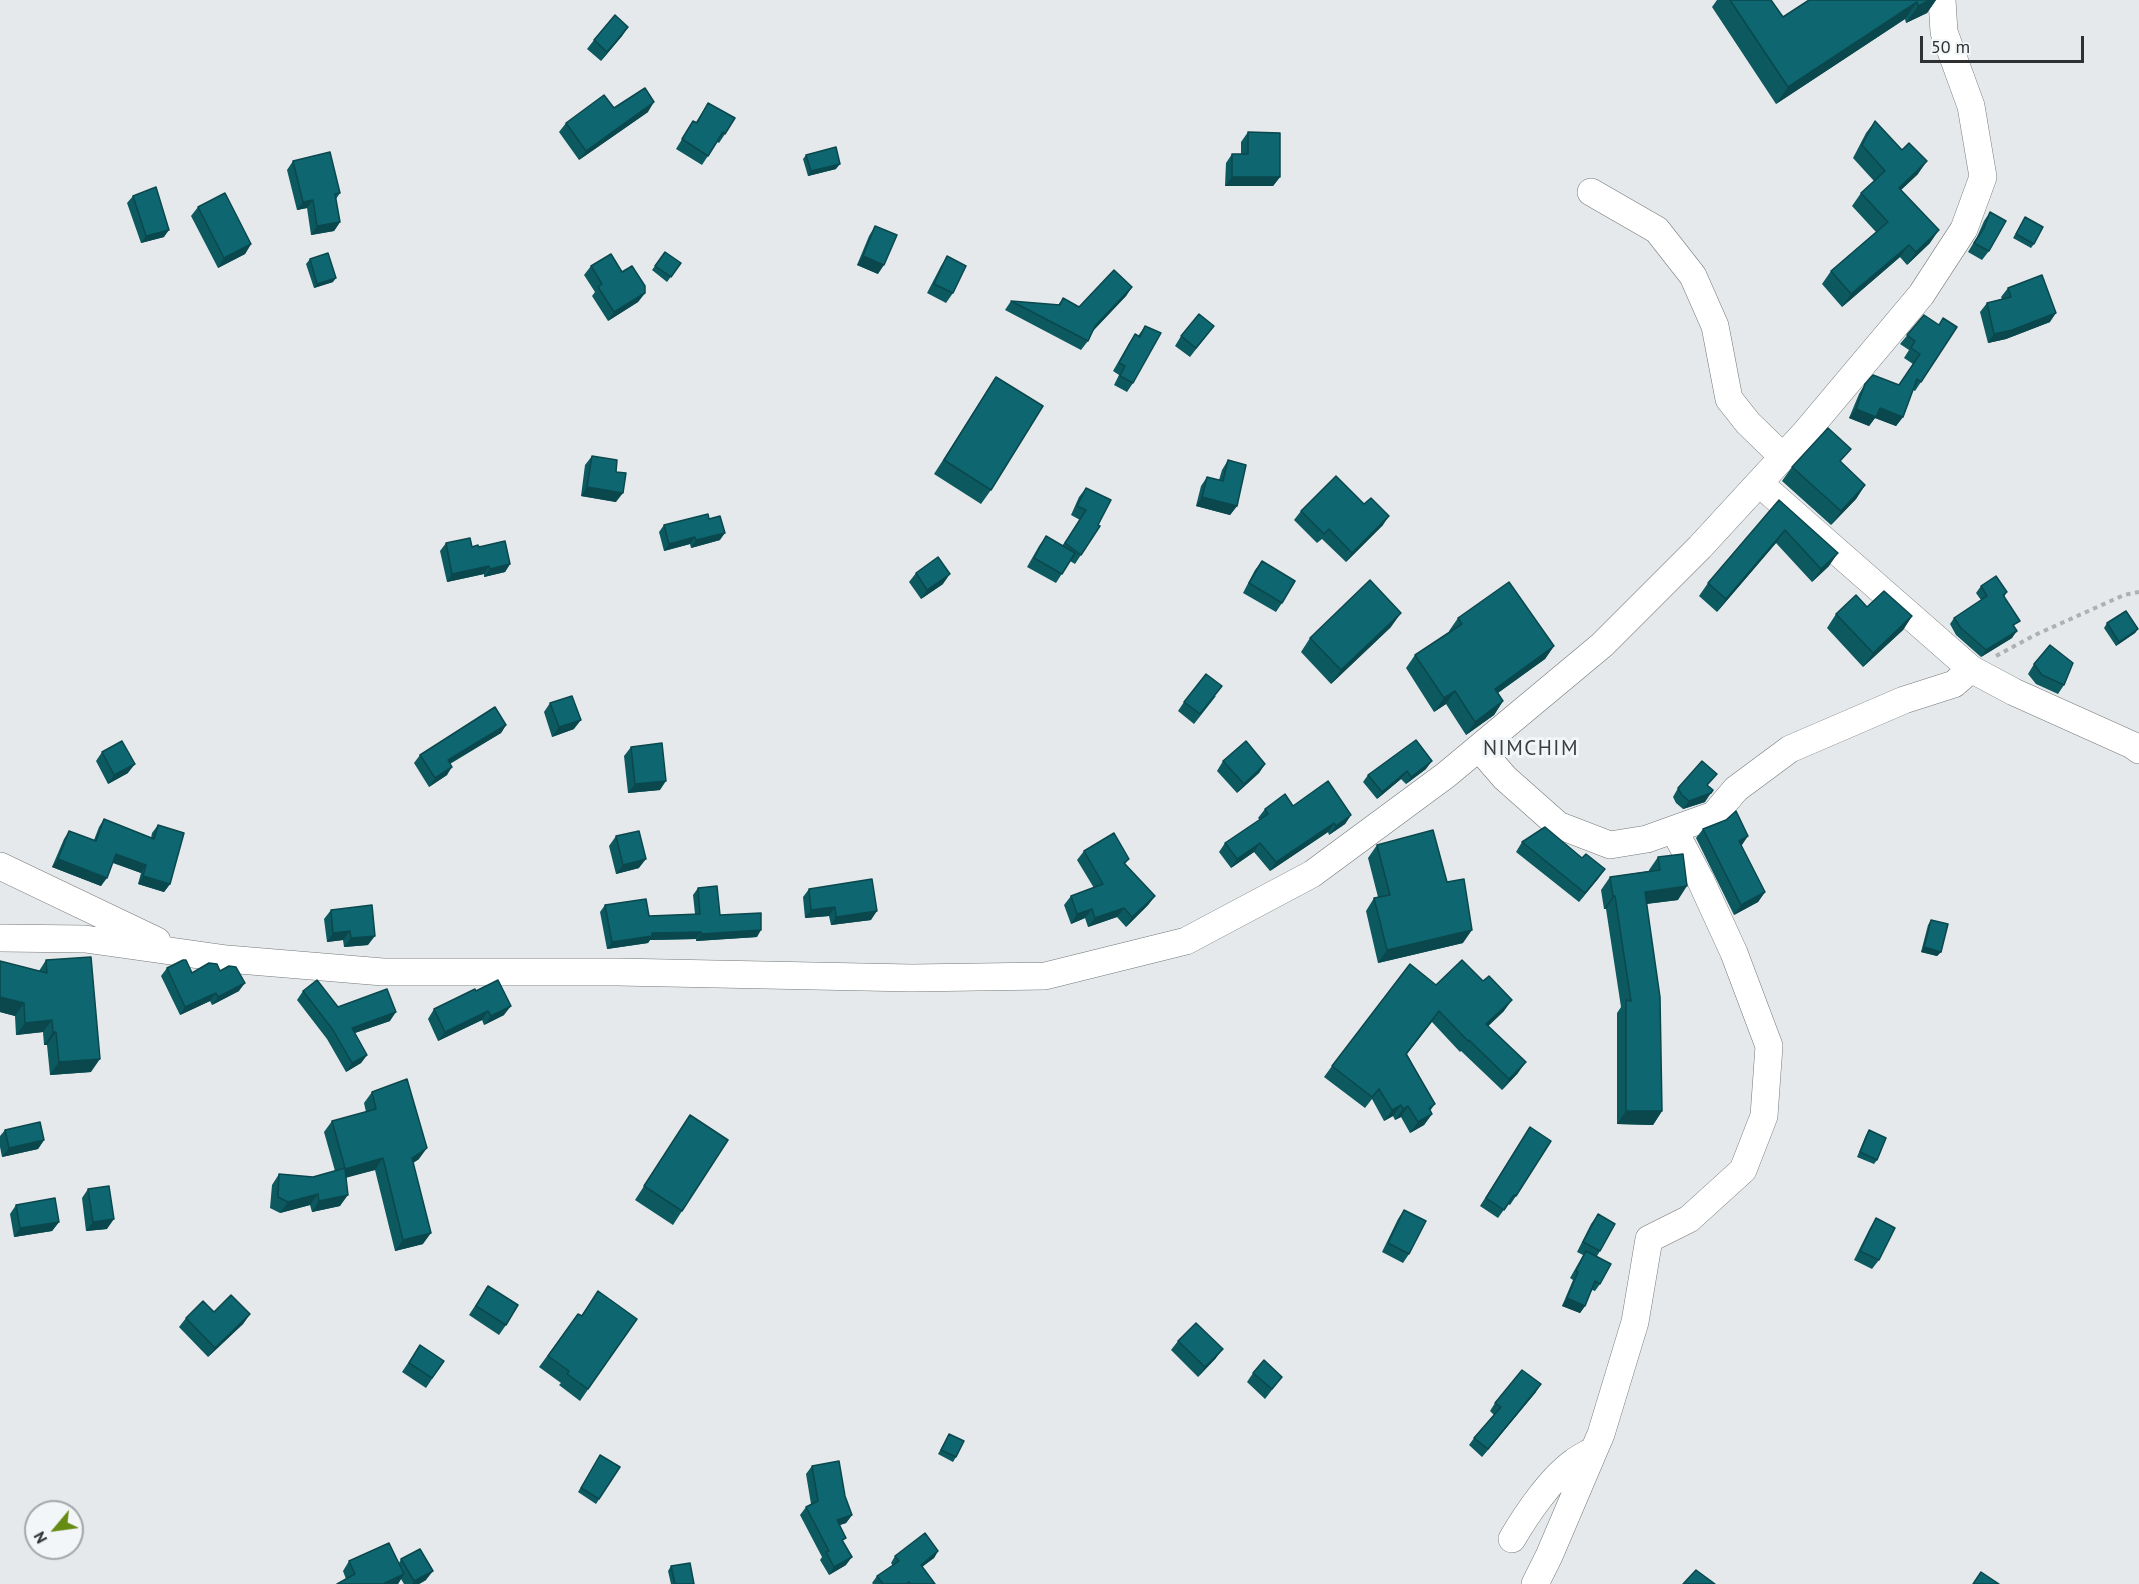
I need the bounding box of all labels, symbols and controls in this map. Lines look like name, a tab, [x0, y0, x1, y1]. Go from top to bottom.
scale bar	[1923, 24, 2086, 62]
text: 50 m	[1931, 35, 1970, 58]
district label: NIMCHIM	[1483, 736, 1579, 762]
north arrow	[24, 1500, 84, 1560]
text: N	[29, 1528, 51, 1547]

